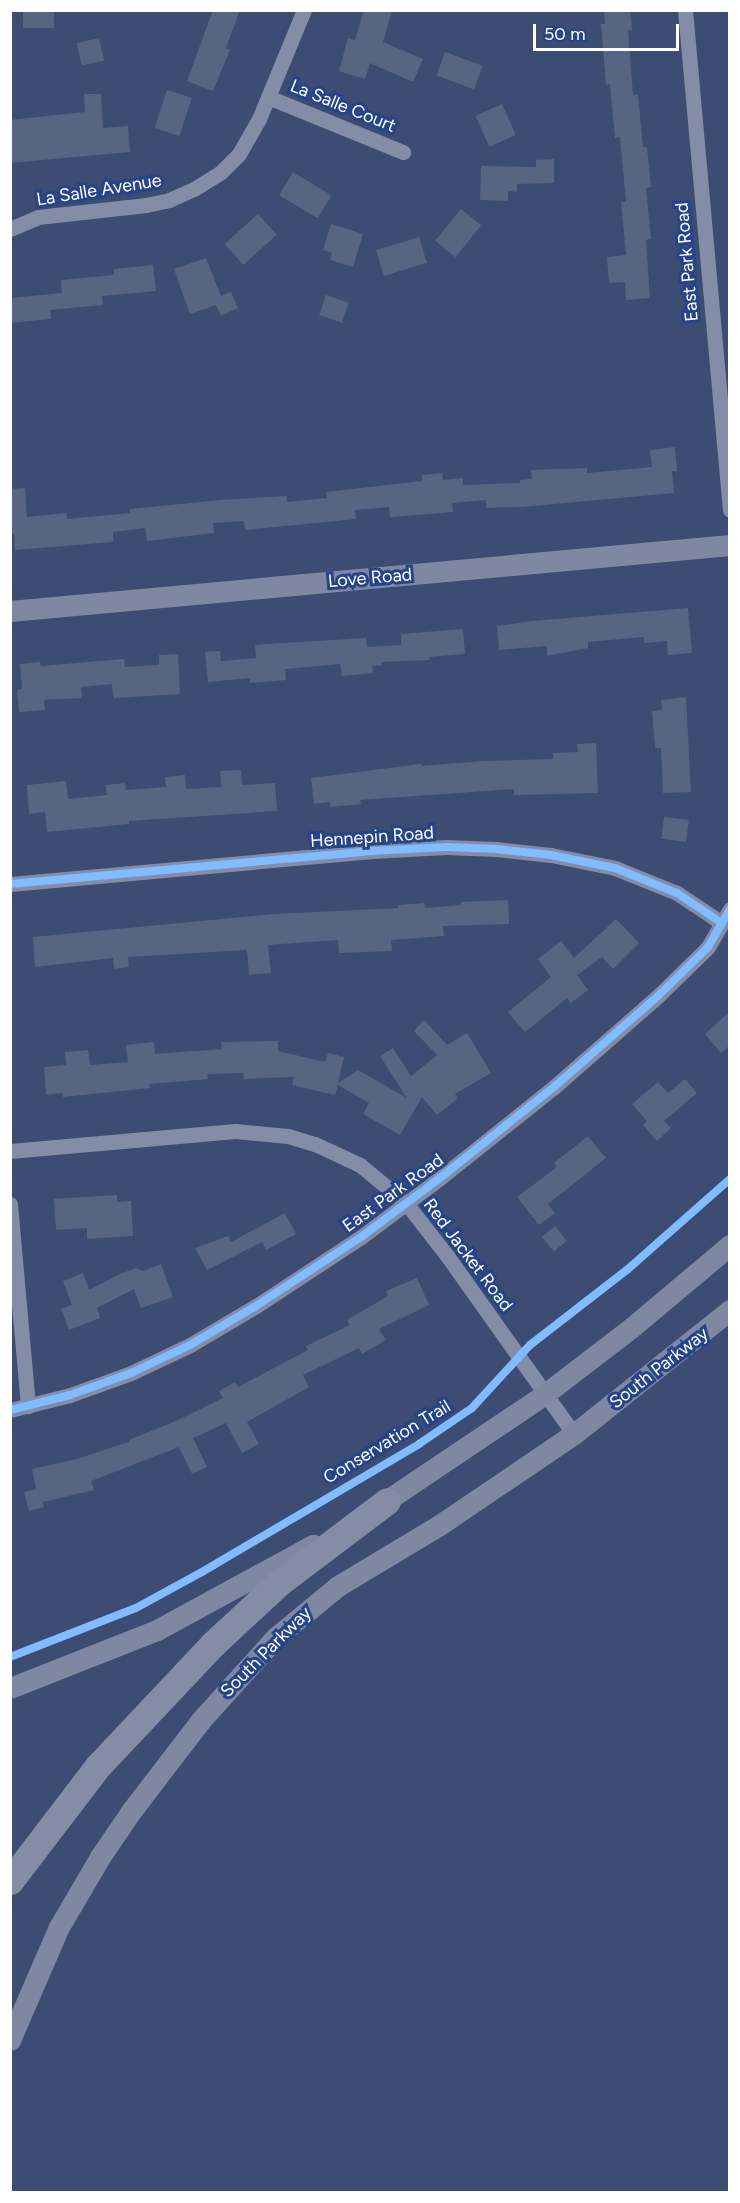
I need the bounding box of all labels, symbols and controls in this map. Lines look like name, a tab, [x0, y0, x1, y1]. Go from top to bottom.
scale bar	[536, 12, 682, 50]
text: 50 m	[544, 23, 586, 45]
street label: La Salle Court	[287, 75, 399, 137]
street label: La Salle Avenue	[35, 169, 163, 211]
street label: East Park Road	[671, 201, 703, 323]
street label: Love Road	[327, 564, 413, 592]
street label: Hennepin Road	[309, 822, 435, 852]
street label: East Park Road	[338, 1149, 448, 1237]
street label: Red Jacket Road	[419, 1194, 517, 1316]
street label: South Parkway	[605, 1323, 713, 1413]
street label: Conservation Trail	[320, 1396, 454, 1488]
street label: South Parkway	[216, 1602, 316, 1702]

